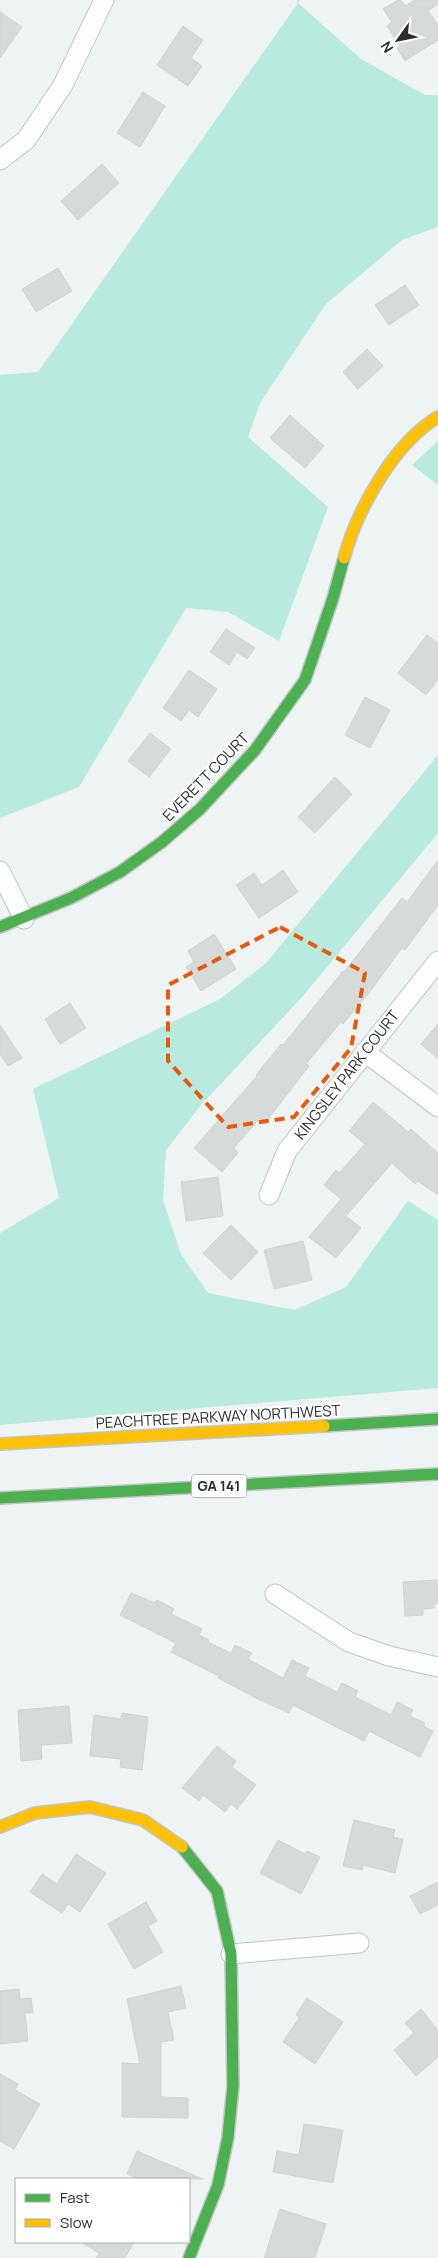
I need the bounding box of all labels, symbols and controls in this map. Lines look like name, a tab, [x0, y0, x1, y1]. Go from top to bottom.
north arrow	[373, 15, 423, 65]
text: N	[376, 38, 397, 57]
street label: EVERETT COURT	[158, 728, 254, 826]
street label: KINGSLEY PARK COURT	[289, 1006, 404, 1144]
street label: PEACHTREE PARKWAY NORTHWEST	[95, 1400, 341, 1433]
road number: GA 141	[192, 1474, 246, 1498]
legend	[15, 2178, 190, 2243]
text: Fast	[60, 2187, 89, 2208]
text: Slow	[60, 2212, 93, 2233]

